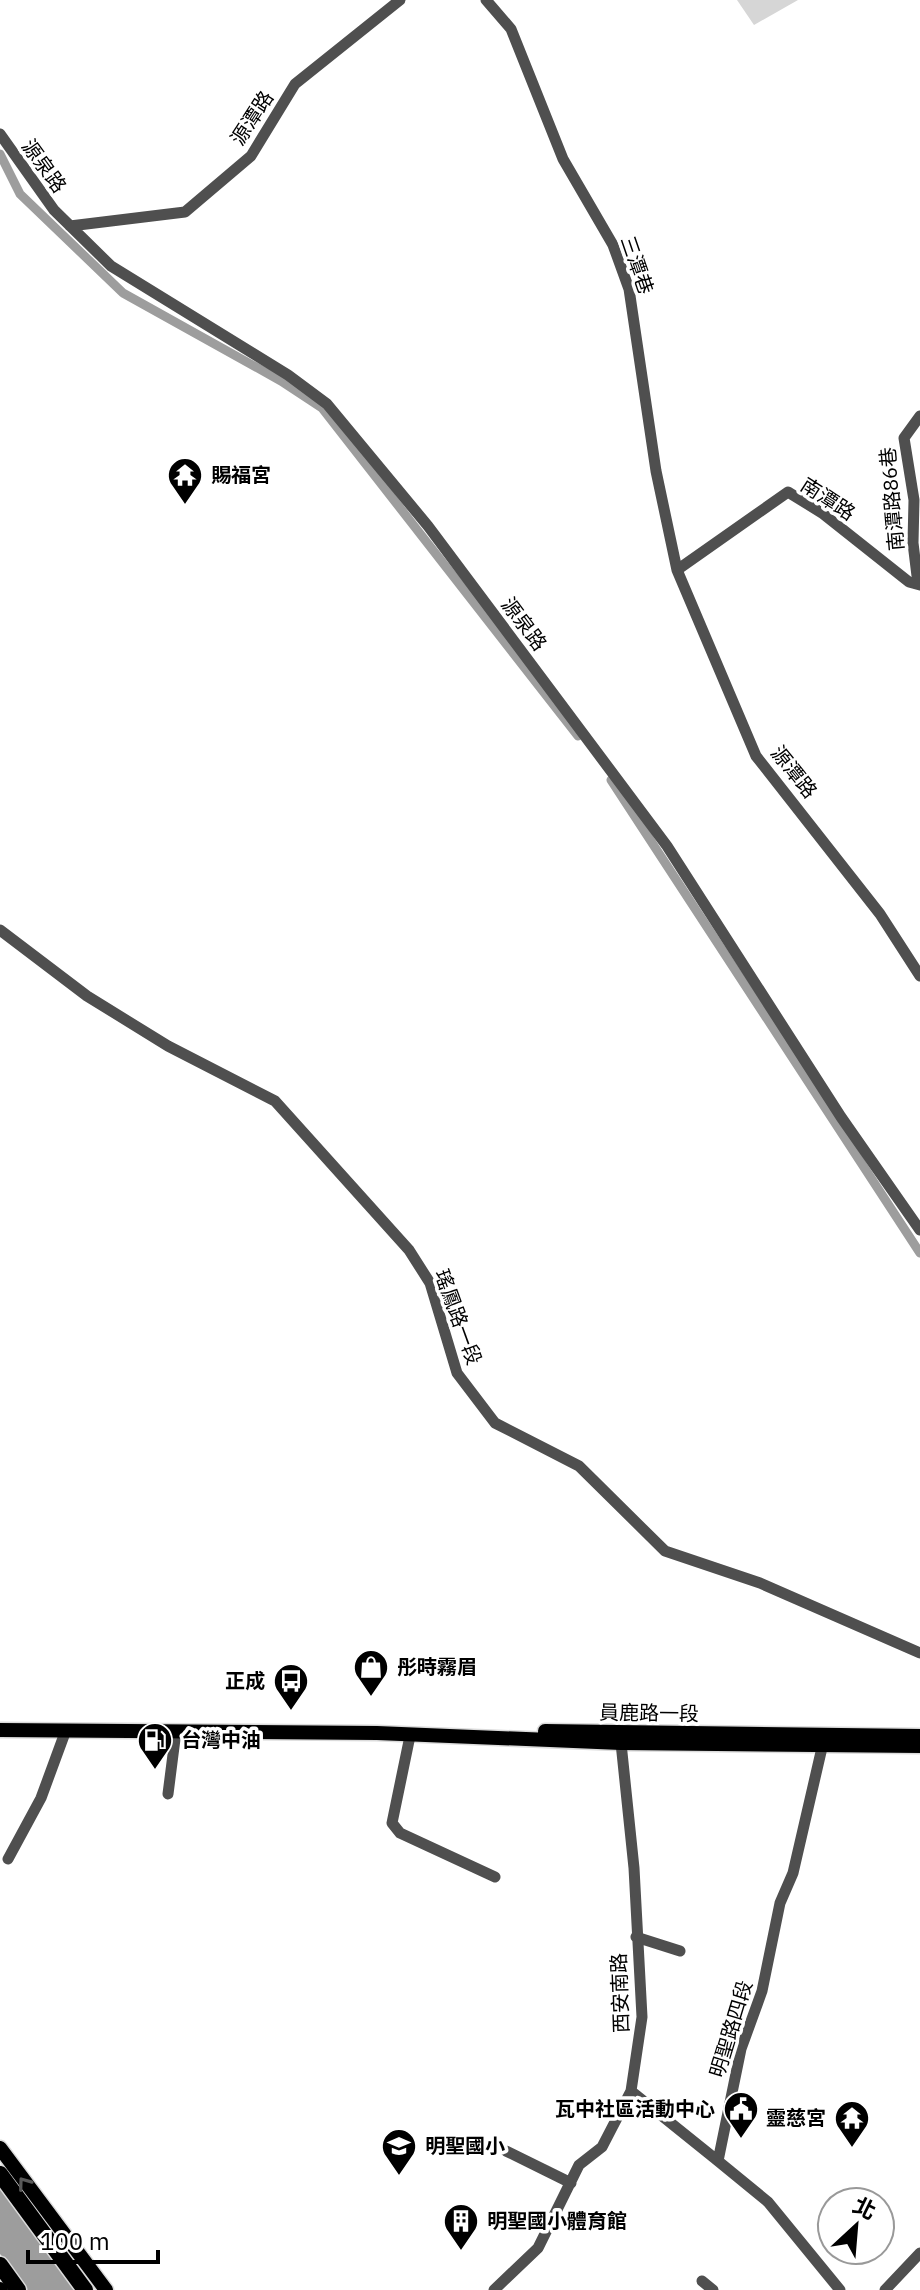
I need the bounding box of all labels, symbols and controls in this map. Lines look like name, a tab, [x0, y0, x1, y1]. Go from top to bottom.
street label: 源潭路	[224, 85, 279, 150]
street label: 源泉路	[16, 134, 73, 198]
street label: 三潭巷	[615, 232, 660, 298]
street label: 南潭路86巷	[874, 446, 909, 552]
temple icon: 賜福宮	[166, 456, 204, 506]
place label: 賜福宮	[211, 461, 271, 488]
street label: 南潭路	[796, 471, 861, 526]
street label: 源泉路	[496, 592, 553, 656]
street label: 源潭路	[765, 740, 824, 803]
street label: 瑤鳳路一段	[429, 1265, 488, 1368]
shop icon: 彤時霧眉	[352, 1648, 390, 1698]
place label: 彤時霧眉	[397, 1653, 477, 1680]
bus stop icon: 正成	[272, 1662, 310, 1712]
place label: 正成	[225, 1667, 265, 1694]
street label: 員鹿路一段	[599, 1698, 699, 1727]
fuel station icon: 台灣中油	[136, 1721, 174, 1771]
place label: 台灣中油	[181, 1726, 261, 1753]
street label: 西安南路	[605, 1953, 634, 2033]
street label: 明聖路四段	[703, 1977, 758, 2081]
public building icon: 瓦中社區活動中心	[722, 2090, 760, 2140]
place label: 瓦中社區活動中心	[555, 2095, 715, 2122]
temple icon: 靈慈宮	[833, 2099, 871, 2149]
place label: 靈慈宮	[766, 2104, 826, 2131]
school or university icon: 明聖國小	[380, 2127, 418, 2177]
place label: 明聖國小	[425, 2132, 505, 2159]
one-way arrow	[20, 2178, 34, 2192]
north arrow	[816, 2186, 896, 2266]
text: 北	[849, 2190, 881, 2225]
building icon: 明聖國小體育館	[442, 2202, 480, 2252]
place label: 明聖國小體育館	[487, 2207, 627, 2234]
scale bar	[28, 2214, 158, 2264]
text: 100 m	[40, 2225, 110, 2257]

